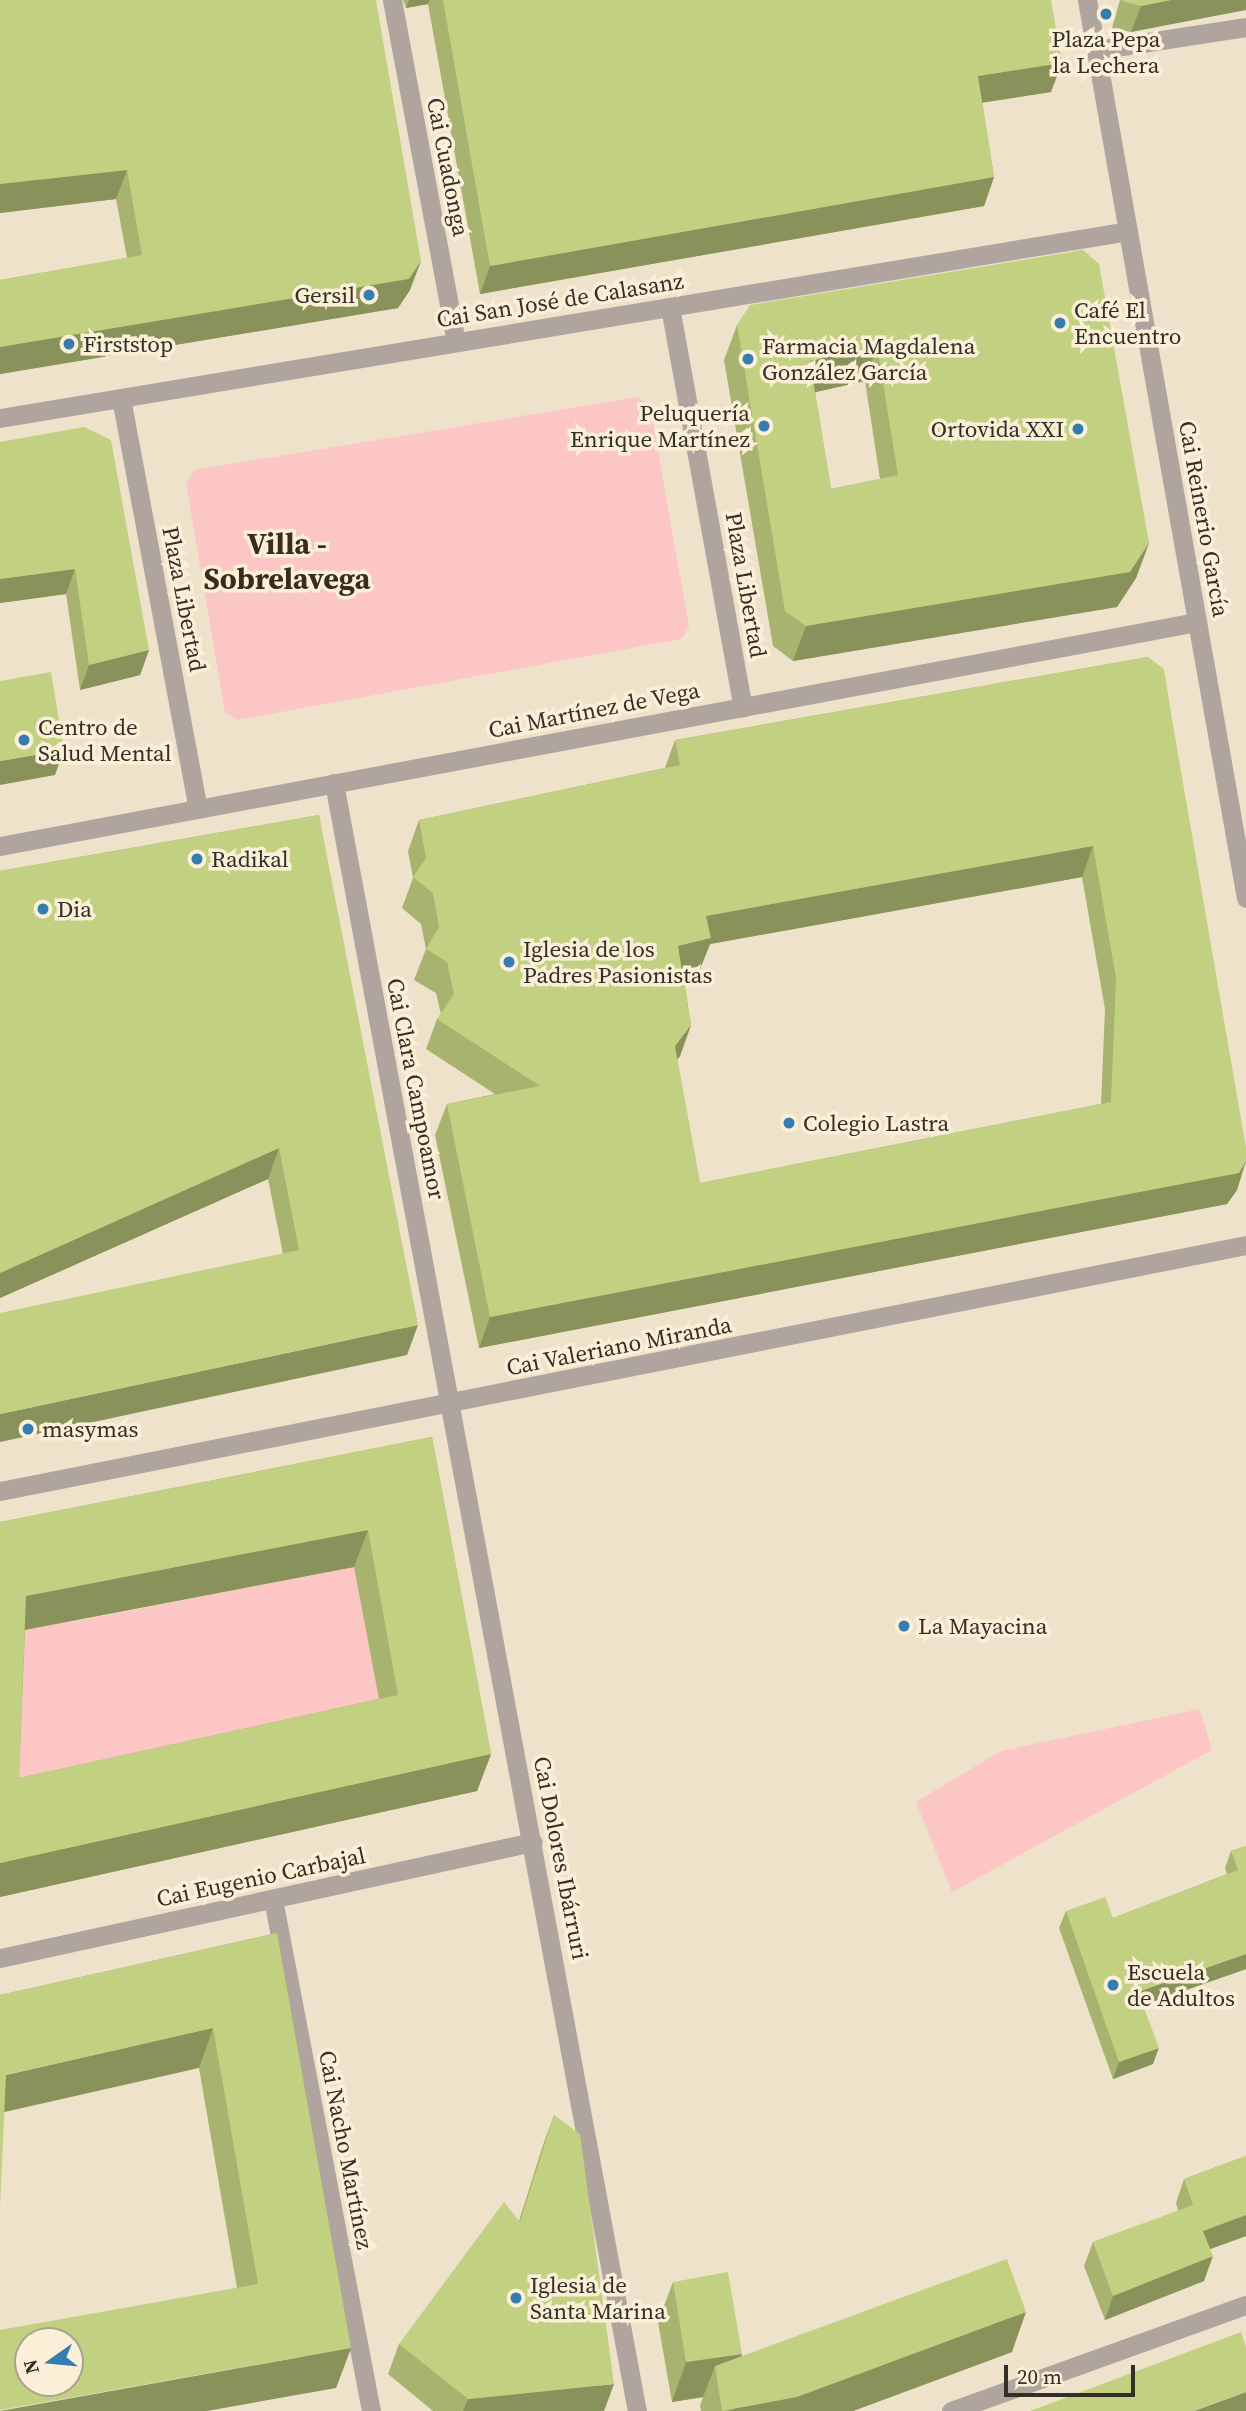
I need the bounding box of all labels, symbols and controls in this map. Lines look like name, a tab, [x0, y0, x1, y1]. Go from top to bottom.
marker: Plaza Pepa la Lechera	[1098, 6, 1114, 22]
place label: Plaza Pepa la Lechera	[1051, 25, 1161, 79]
street label: Cai Cuadonga	[421, 95, 475, 239]
street label: Cai San José de Calasanz	[435, 267, 685, 333]
place label: Gersil	[294, 281, 355, 309]
marker: Gersil	[361, 287, 377, 303]
place label: Café El Encuentro	[1074, 296, 1181, 350]
marker: Café El Encuentro	[1052, 315, 1068, 331]
place label: Firststop	[83, 330, 173, 358]
place label: Farmacia Magdalena González García	[762, 332, 975, 386]
marker: Firststop	[61, 336, 77, 352]
marker: Farmacia Magdalena González García	[740, 351, 756, 367]
place label: Peluquería Enrique Martínez	[570, 399, 750, 453]
place label: Ortovida XXI	[931, 415, 1064, 443]
marker: Peluquería Enrique Martínez	[756, 418, 772, 434]
street label: Cai Reinerio García	[1173, 419, 1235, 619]
marker: Ortovida XXI	[1070, 421, 1086, 437]
street label: Plaza Libertad	[720, 510, 772, 660]
street label: Plaza Libertad	[156, 524, 212, 674]
district label: Villa - Sobrelavega	[203, 526, 371, 596]
street label: Cai Martínez de Vega	[486, 676, 702, 744]
place label: Centro de Salud Mental	[38, 713, 172, 767]
marker: Centro de Salud Mental	[16, 732, 32, 748]
place label: Radikal	[211, 845, 289, 873]
marker: Radikal	[189, 851, 205, 867]
place label: Dia	[57, 895, 92, 923]
marker: Dia	[35, 901, 51, 917]
place label: Iglesia de los Padres Pasionistas	[523, 935, 713, 989]
marker: Iglesia de los Padres Pasionistas	[501, 954, 517, 970]
street label: Cai Clara Campoamor	[381, 976, 451, 1202]
place label: Colegio Lastra	[803, 1109, 949, 1137]
marker: Colegio Lastra	[781, 1115, 797, 1131]
street label: Cai Valeriano Miranda	[504, 1311, 734, 1381]
place label: masymas	[42, 1415, 139, 1443]
marker: masymas	[20, 1421, 36, 1437]
place label: La Mayacina	[918, 1612, 1047, 1640]
marker: La Mayacina	[896, 1618, 912, 1634]
street label: Cai Dolores Ibárruri	[528, 1754, 594, 1962]
street label: Cai Eugenio Carbajal	[154, 1841, 368, 1913]
place label: Escuela de Adultos	[1127, 1958, 1235, 2012]
marker: Escuela de Adultos	[1105, 1977, 1121, 1993]
street label: Cai Nacho Martínez	[313, 2048, 379, 2252]
place label: Iglesia de Santa Marina	[530, 2271, 666, 2325]
marker: Iglesia de Santa Marina	[508, 2290, 524, 2306]
north arrow	[14, 2327, 84, 2397]
scale bar	[1008, 2352, 1139, 2396]
text: N	[16, 2357, 45, 2377]
text: 20 m	[1017, 2362, 1062, 2391]

